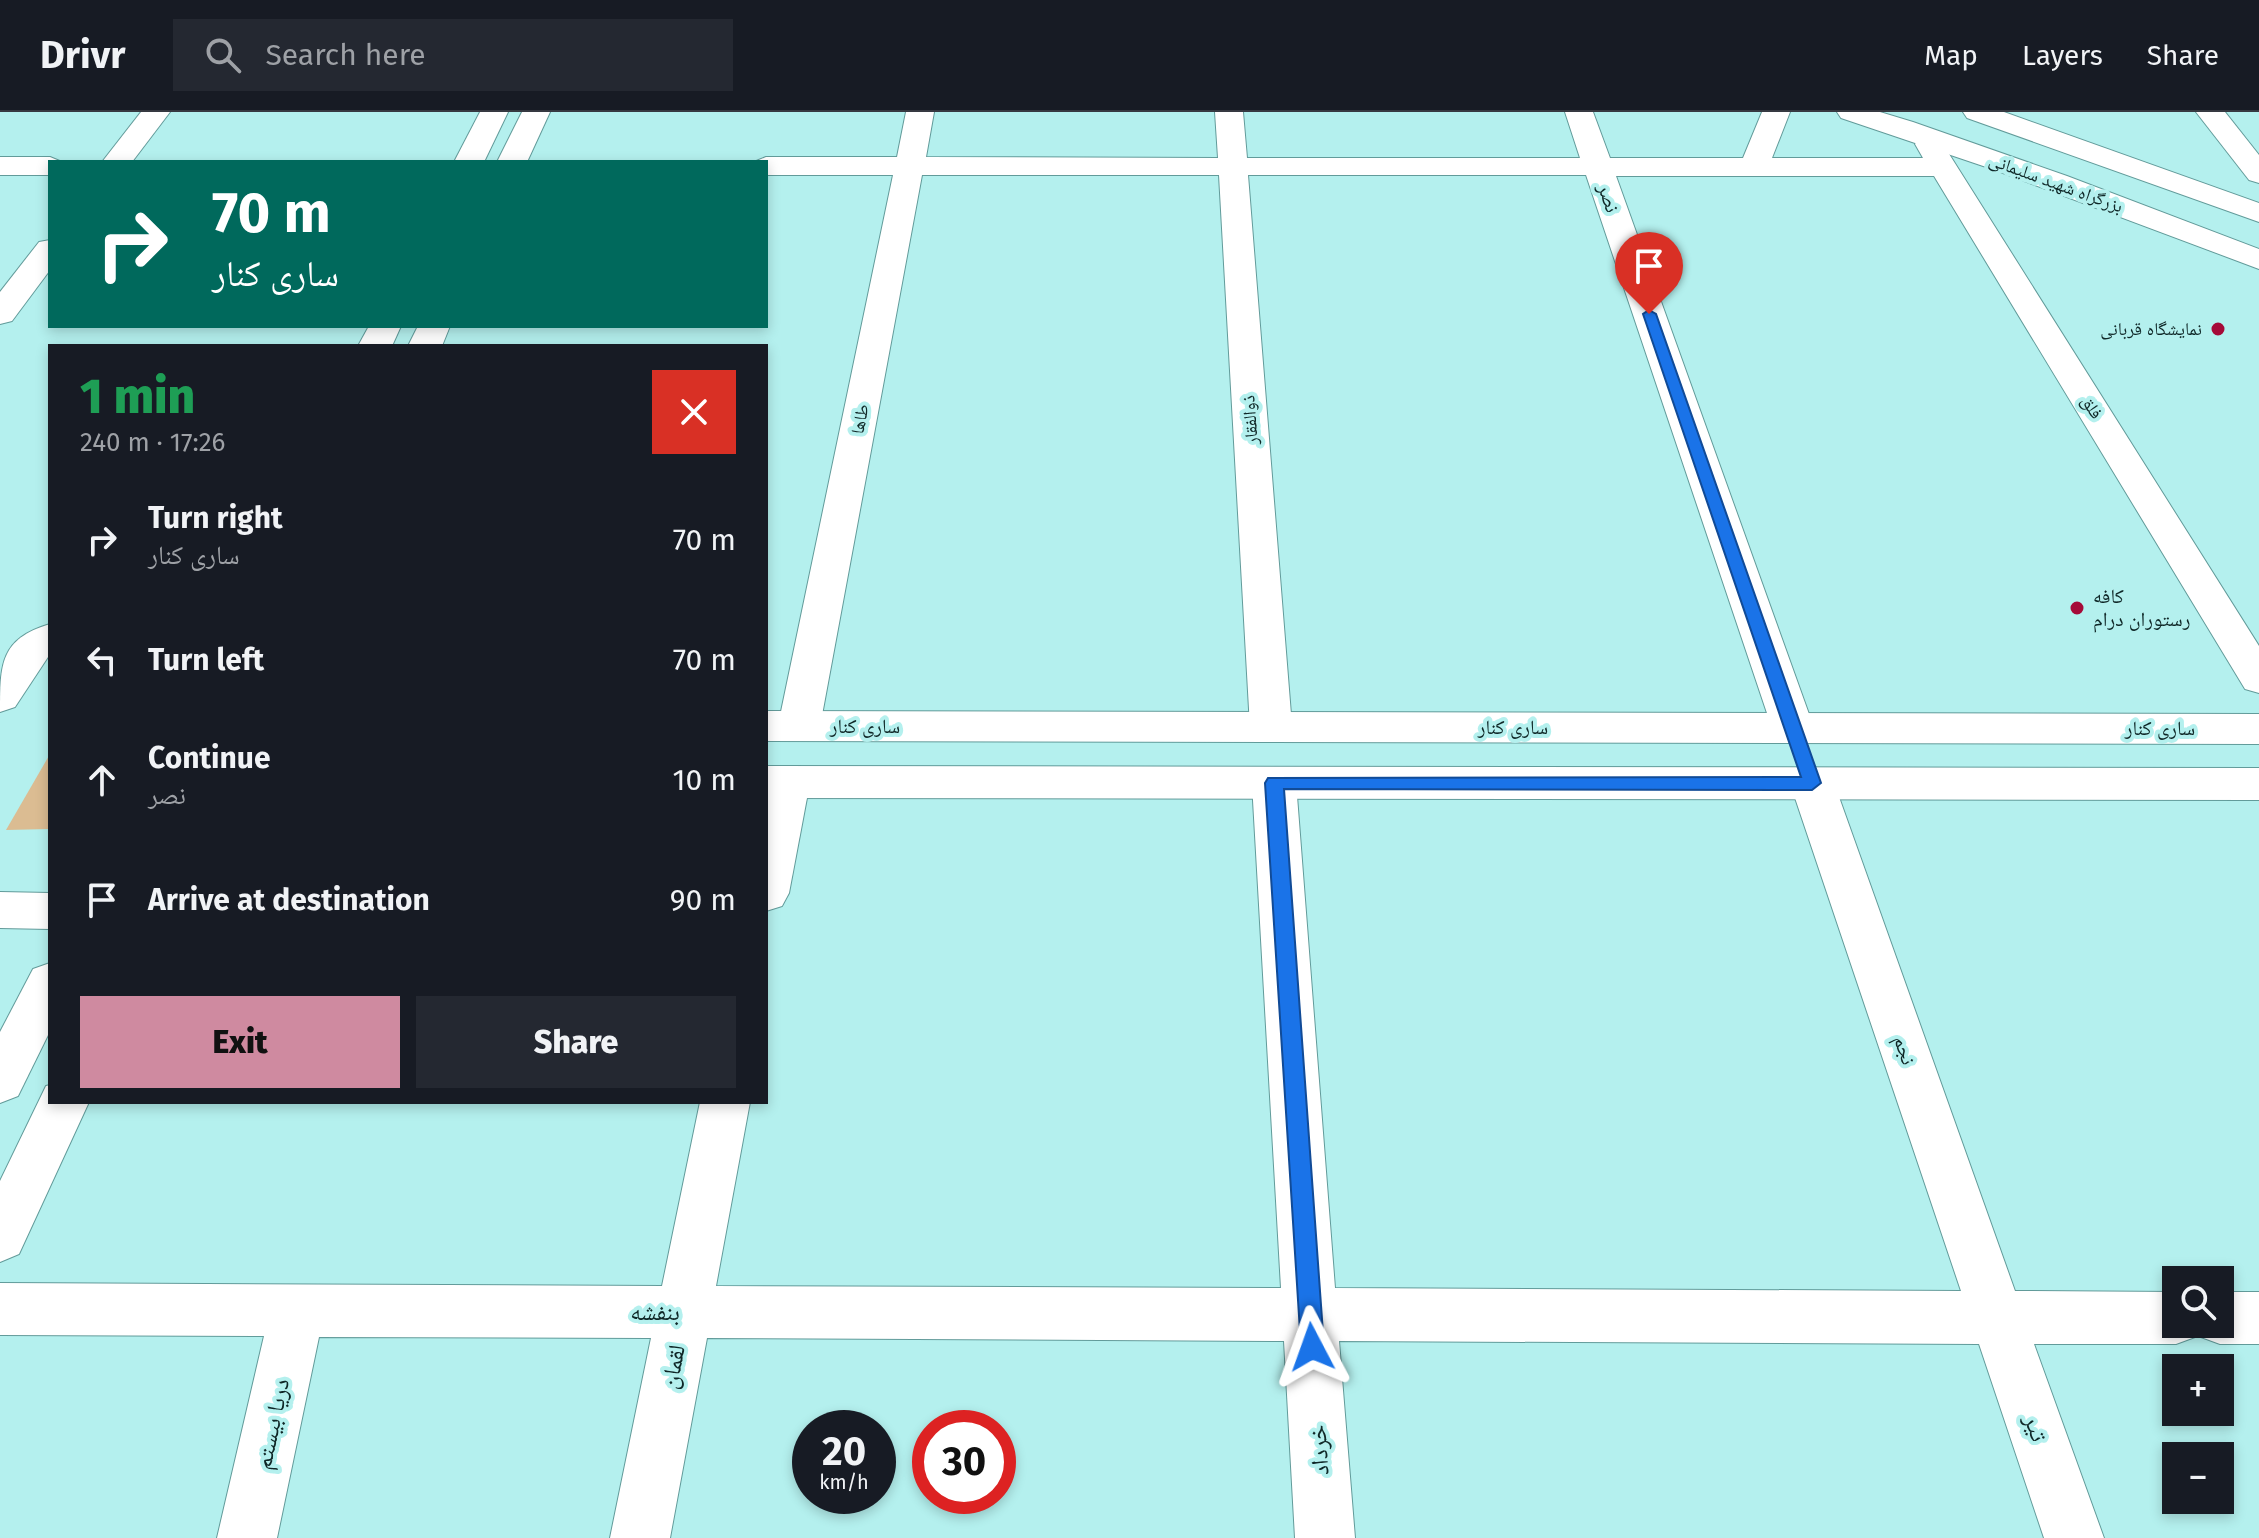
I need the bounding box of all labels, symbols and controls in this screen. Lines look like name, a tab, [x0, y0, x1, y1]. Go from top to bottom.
search box	[173, 19, 733, 91]
text: Drivr	[40, 32, 125, 78]
icon: search	[201, 33, 245, 77]
text: Search here	[265, 37, 426, 73]
text: Map	[1924, 39, 1978, 72]
text: Layers	[2022, 39, 2103, 72]
text: Share	[2147, 39, 2219, 72]
street label: بزرگراه شهید سلیمانی	[1986, 149, 2126, 217]
street label: نصر	[1593, 179, 1625, 216]
text: 70 m	[212, 180, 331, 247]
icon: right	[80, 192, 184, 296]
pin	[1615, 232, 1683, 314]
icon: arrive	[1627, 244, 1671, 288]
text: ساری کنار	[212, 252, 339, 296]
place label: نمایشگاه قربانی	[2100, 318, 2202, 340]
marker: نمایشگاه قربانی	[2209, 320, 2227, 338]
text: 1 min	[80, 368, 195, 426]
button: close	[652, 370, 736, 454]
street label: فلق	[2076, 391, 2108, 423]
street label: ذوالفقار	[1237, 395, 1263, 446]
street label: طاها	[846, 402, 874, 436]
text: 240 m · 17:26	[80, 427, 225, 458]
text: Turn right	[148, 500, 283, 536]
icon: right	[80, 518, 124, 562]
text: 70 m	[673, 522, 736, 558]
text: ساری کنار	[148, 540, 240, 571]
place label: کافه رستوران درام	[2093, 584, 2190, 633]
marker: کافه رستوران درام	[2068, 599, 2086, 617]
icon: left	[80, 638, 124, 682]
text: Turn left	[148, 642, 264, 678]
text: 70 m	[673, 642, 736, 678]
street label: ساری کنار	[829, 714, 900, 738]
street label: ساری کنار	[1477, 715, 1548, 739]
street label: ساری کنار	[2124, 716, 2195, 740]
text: Continue	[148, 740, 271, 776]
icon: ahead	[80, 758, 124, 802]
text: 10 m	[673, 762, 736, 798]
text: نصر	[148, 780, 186, 811]
icon: arrive	[80, 878, 124, 922]
text: Arrive at destination	[148, 882, 430, 918]
text: 90 m	[670, 882, 736, 918]
button: Exit	[80, 996, 400, 1088]
button: Share	[416, 996, 736, 1088]
street label: نجم	[1887, 1032, 1921, 1068]
map controls	[2162, 1266, 2234, 1514]
button: search	[2162, 1266, 2234, 1338]
street label: بنفشه	[630, 1298, 680, 1326]
position arrow	[1270, 1305, 1354, 1389]
street label: لقمان	[655, 1343, 691, 1391]
button: +	[2162, 1354, 2234, 1426]
street label: دریا بیستم	[249, 1376, 297, 1472]
speed limit sign: 30	[912, 1410, 1016, 1514]
street label: تیر	[2018, 1410, 2054, 1445]
street label: خرداد	[1303, 1424, 1335, 1476]
text: 20	[822, 1428, 866, 1476]
button: −	[2162, 1442, 2234, 1514]
text: km/h	[819, 1470, 869, 1494]

